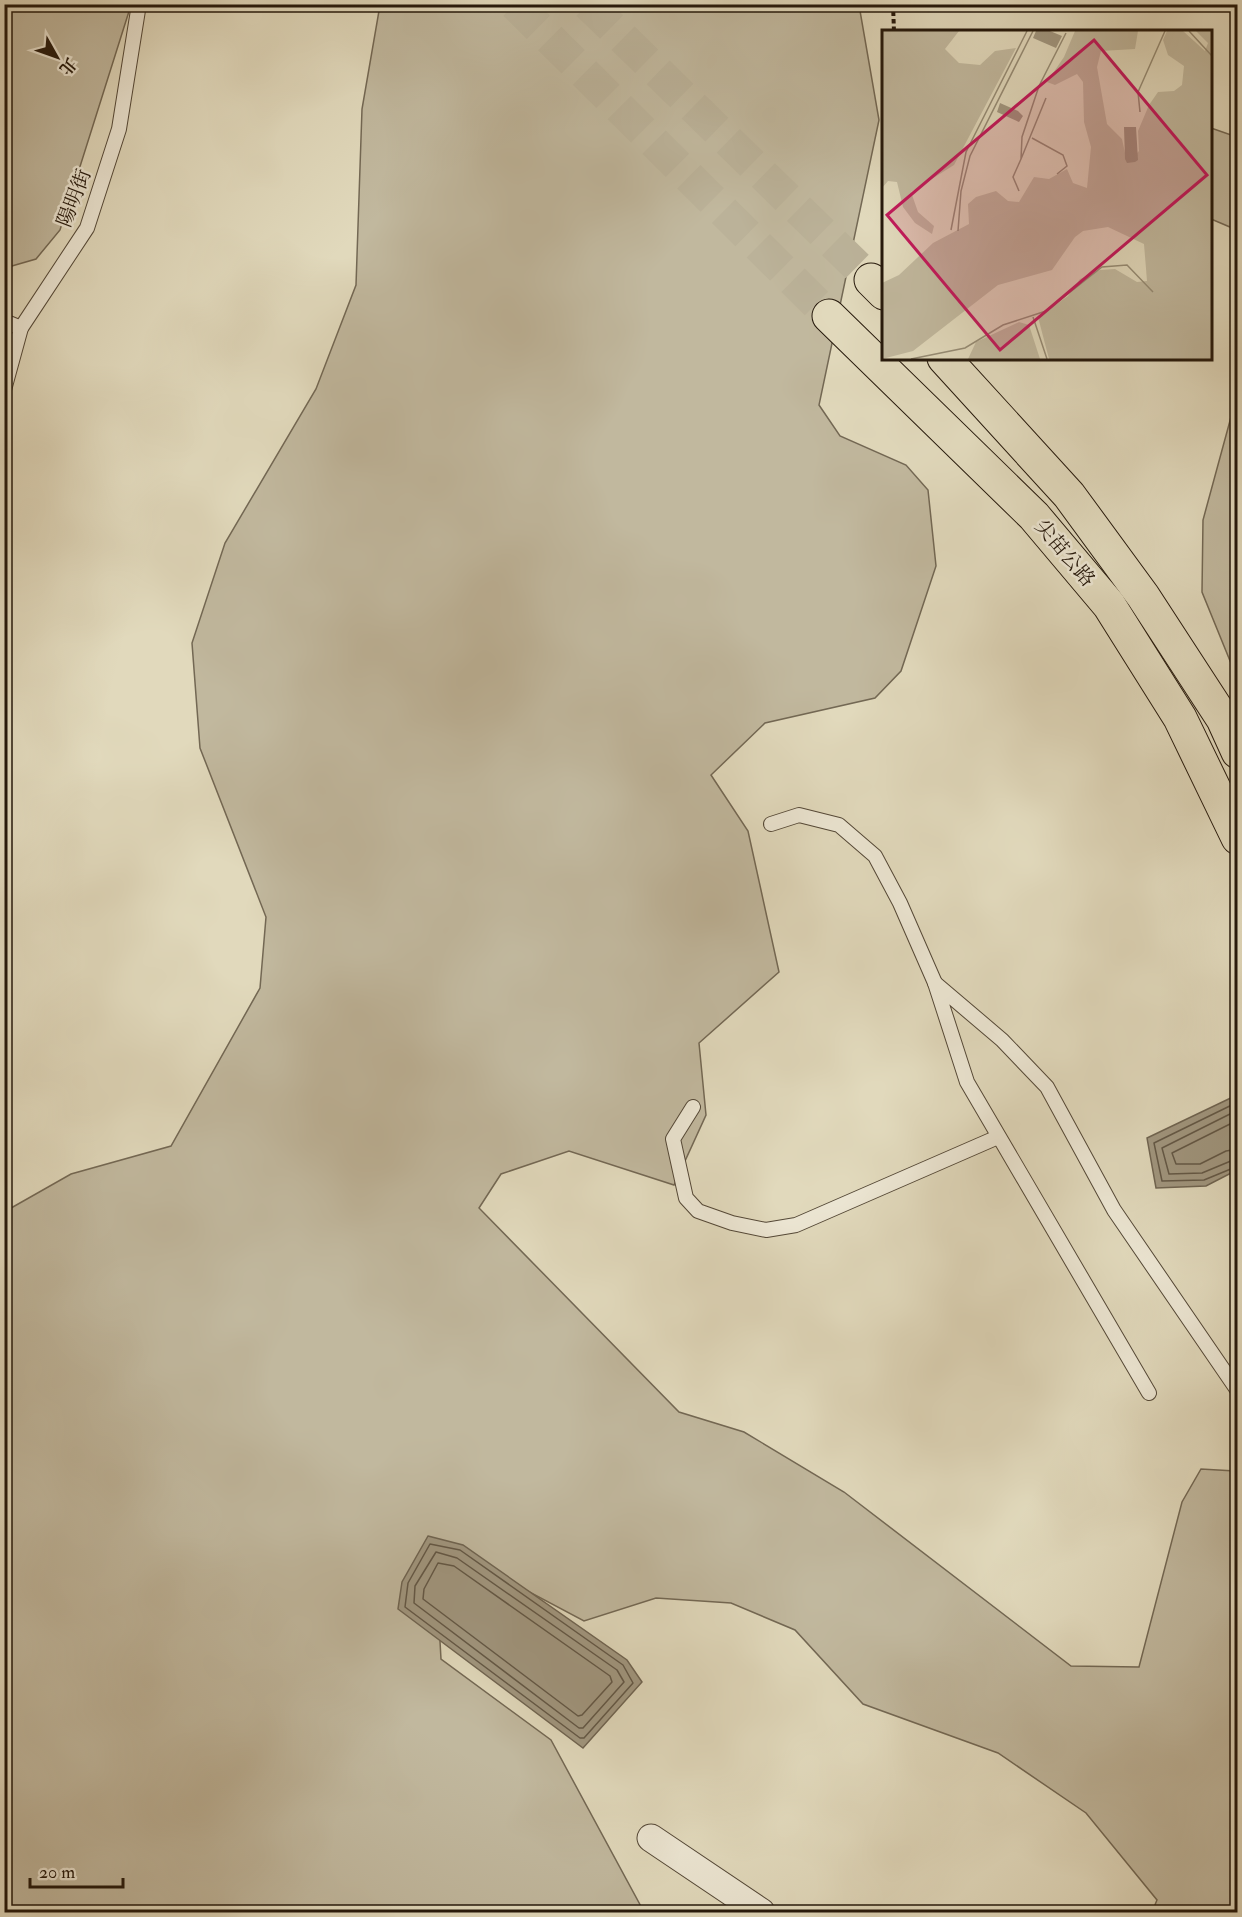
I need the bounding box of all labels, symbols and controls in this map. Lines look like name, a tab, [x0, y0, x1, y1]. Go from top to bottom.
north arrow	[27, 27, 87, 87]
inset map	[882, 30, 1212, 360]
text: 北	[55, 53, 81, 79]
street label: 陽明街	[52, 166, 96, 230]
street label: 尖苗公路	[1030, 514, 1100, 592]
scale bar	[30, 1851, 123, 1889]
text: 20 m	[39, 1861, 75, 1884]

